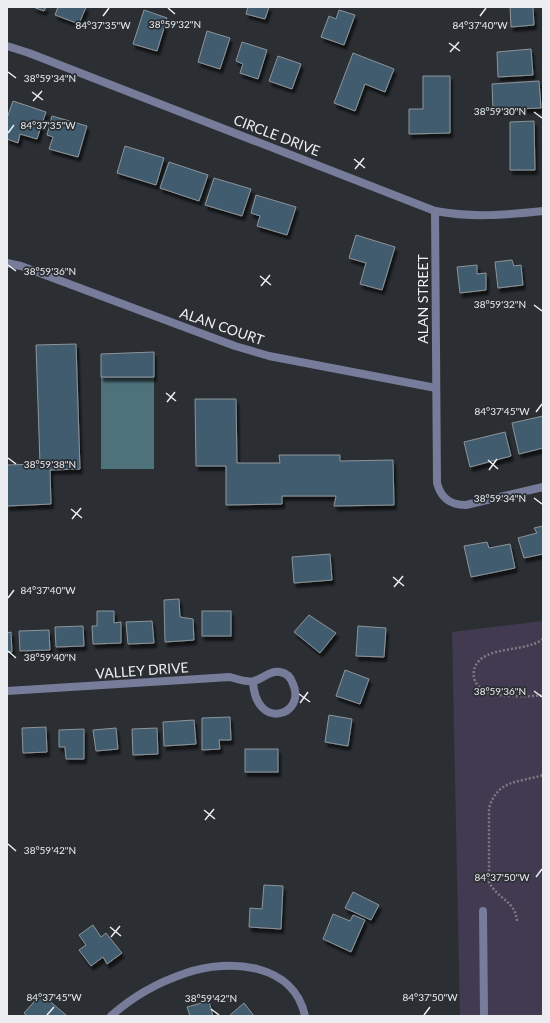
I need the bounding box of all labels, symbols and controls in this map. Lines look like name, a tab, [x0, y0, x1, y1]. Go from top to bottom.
text: 38°59'32"N	[149, 18, 201, 30]
text: 84°37'35"W	[75, 19, 131, 31]
text: 84°37'40"W	[452, 19, 508, 31]
text: 38°59'34"N	[24, 72, 76, 84]
text: 38°59'30"N	[474, 105, 526, 117]
street label: CIRCLE DRIVE	[231, 111, 323, 159]
text: 84°37'35"W	[20, 119, 76, 131]
street label: ALAN STREET	[414, 254, 431, 344]
text: 38°59'36"N	[24, 265, 76, 277]
text: 38°59'32"N	[474, 298, 526, 310]
street label: ALAN COURT	[178, 304, 267, 349]
text: 84°37'45"W	[474, 405, 530, 417]
text: 38°59'38"N	[24, 458, 76, 470]
text: 38°59'34"N	[474, 492, 526, 504]
text: 84°37'40"W	[20, 584, 76, 596]
text: 38°59'40"N	[24, 651, 76, 663]
street label: VALLEY DRIVE	[95, 658, 189, 682]
text: 38°59'36"N	[474, 685, 526, 697]
text: 38°59'42"N	[24, 844, 76, 856]
text: 84°37'50"W	[474, 871, 530, 883]
text: 84°37'45"W	[26, 991, 82, 1003]
text: 84°37'50"W	[402, 991, 458, 1003]
text: 38°59'42"N	[185, 992, 237, 1004]

